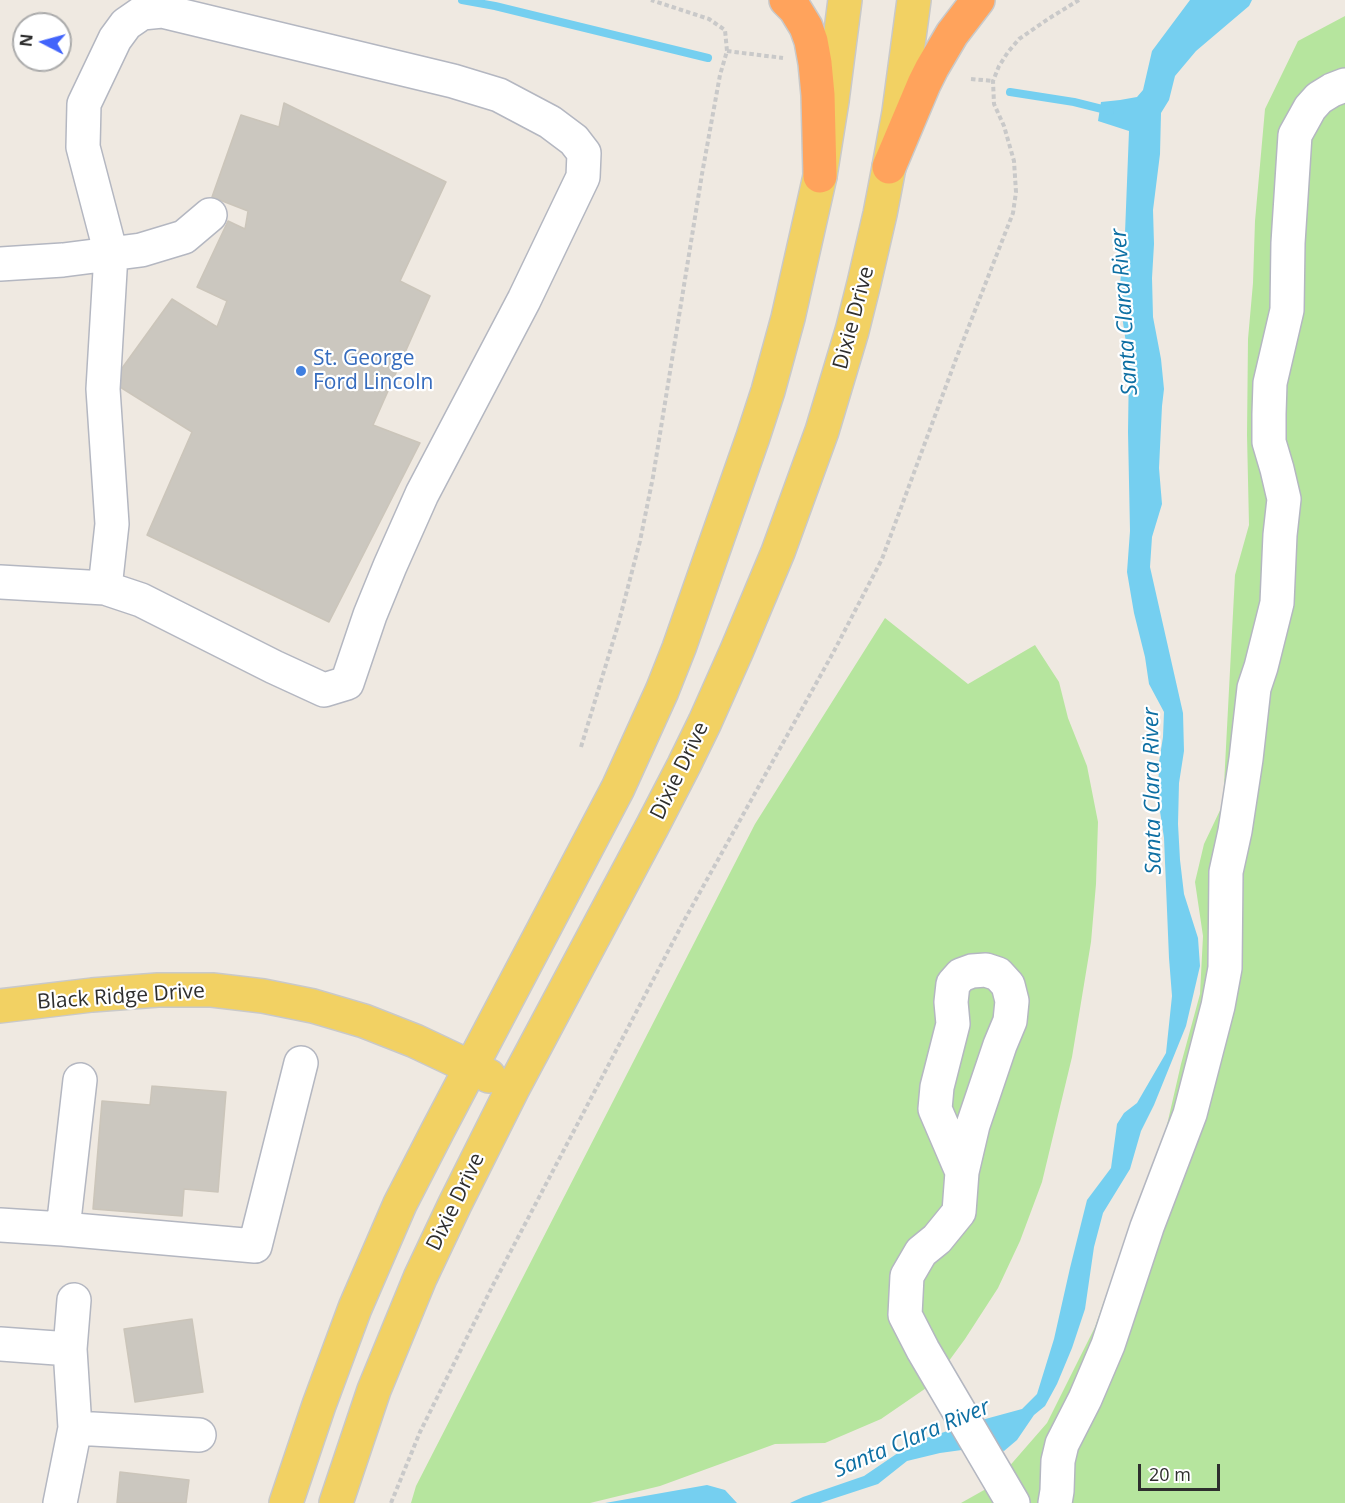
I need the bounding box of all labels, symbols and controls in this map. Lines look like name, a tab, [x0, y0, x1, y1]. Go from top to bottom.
north arrow	[12, 12, 72, 72]
text: N	[14, 33, 38, 48]
water label: Santa Clara River	[1106, 228, 1144, 396]
street label: Dixie Drive	[828, 264, 880, 372]
place label: St. George Ford Lincoln	[313, 346, 433, 396]
marker: St. George Ford Lincoln	[294, 364, 308, 378]
water label: Santa Clara River	[1138, 707, 1168, 875]
street label: Dixie Drive	[646, 718, 714, 824]
street label: Black Ridge Drive	[36, 979, 206, 1015]
street label: Dixie Drive	[422, 1149, 490, 1255]
water label: Santa Clara River	[830, 1394, 994, 1484]
scale bar	[1141, 1452, 1224, 1490]
text: 20 m	[1149, 1462, 1191, 1486]

